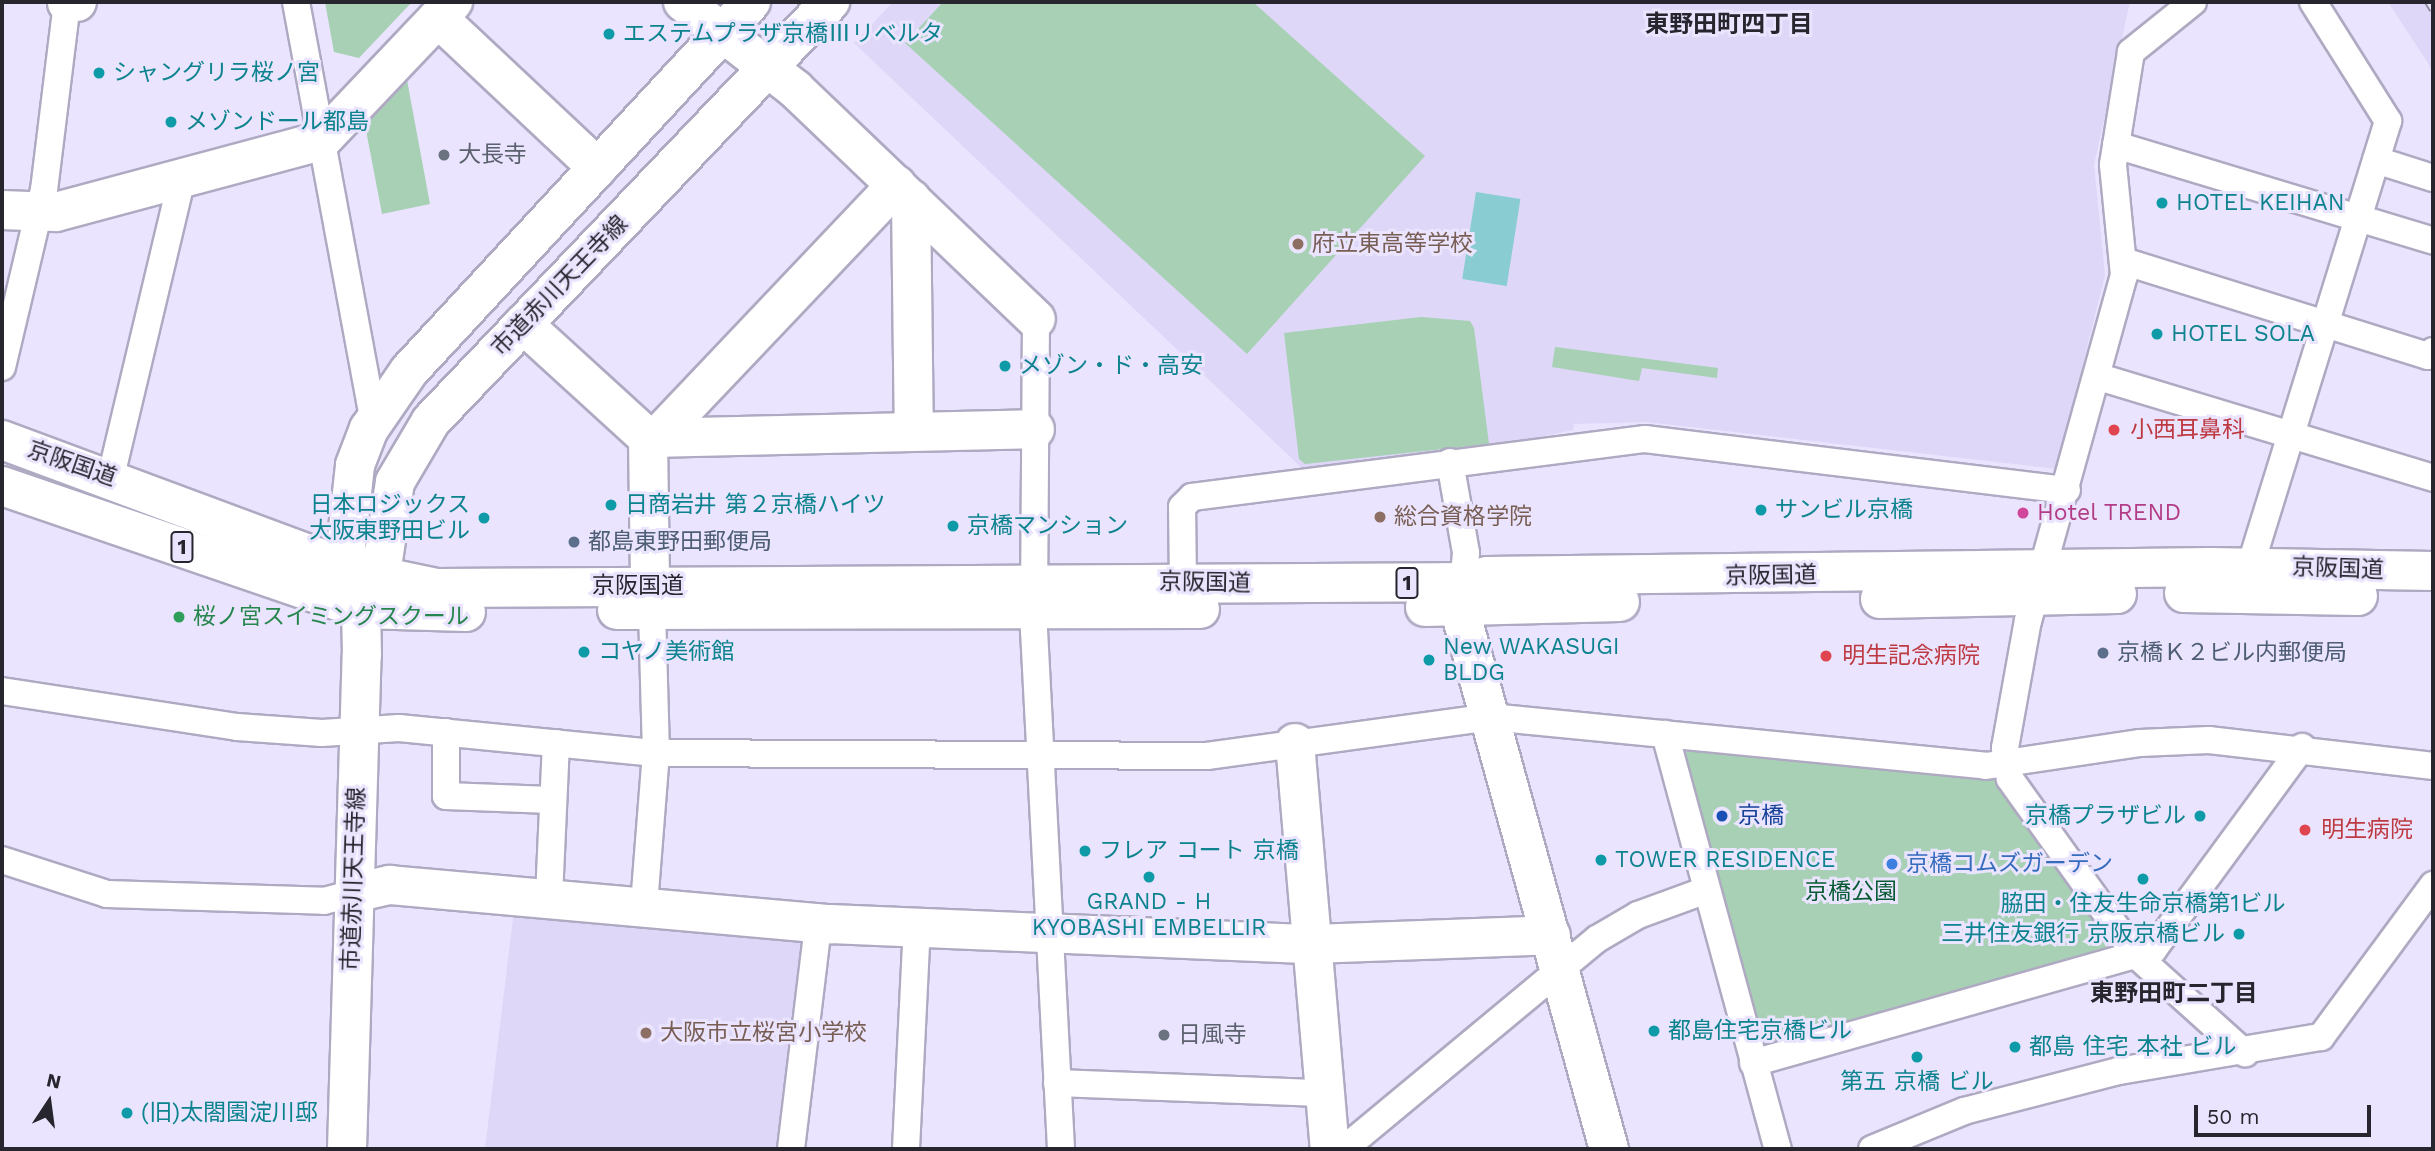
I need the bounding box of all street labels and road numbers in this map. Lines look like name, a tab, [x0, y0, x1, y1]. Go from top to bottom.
street label: 市道赤川天王寺線	[486, 210, 634, 362]
street label: 京阪国道	[24, 436, 120, 492]
road number: 1	[170, 530, 194, 564]
street label: 京阪国道	[2292, 554, 2384, 584]
street label: 京阪国道	[1725, 561, 1817, 591]
road number: 1	[1395, 566, 1419, 600]
street label: 京阪国道	[1159, 568, 1251, 598]
street label: 京阪国道	[592, 572, 684, 600]
street label: 市道赤川天王寺線	[337, 787, 371, 971]

